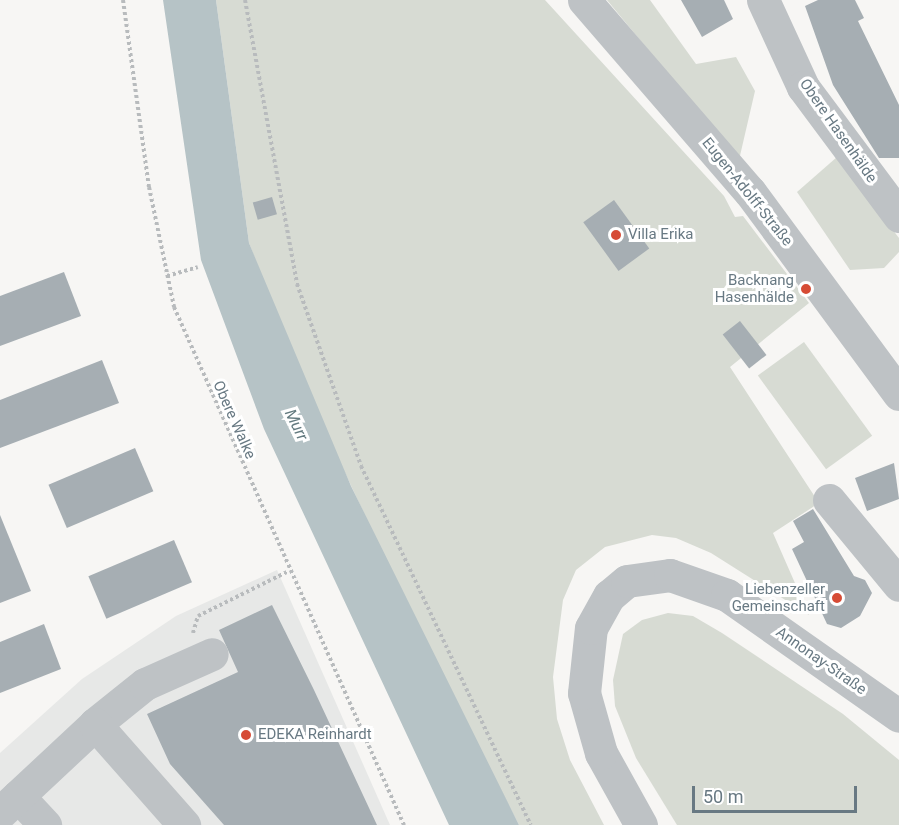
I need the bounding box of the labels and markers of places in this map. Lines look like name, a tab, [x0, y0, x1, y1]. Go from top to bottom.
place label: Villa Erika	[628, 226, 693, 244]
marker: Villa Erika	[609, 228, 623, 242]
place label: Backnang Hasenhälde	[715, 271, 794, 306]
marker: Backnang Hasenhälde	[799, 282, 813, 296]
place label: Liebenzeller Gemeinschaft	[732, 580, 825, 615]
marker: Liebenzeller Gemeinschaft	[830, 591, 844, 605]
place label: EDEKA Reinhardt	[258, 726, 372, 744]
marker: EDEKA Reinhardt	[239, 728, 253, 742]

